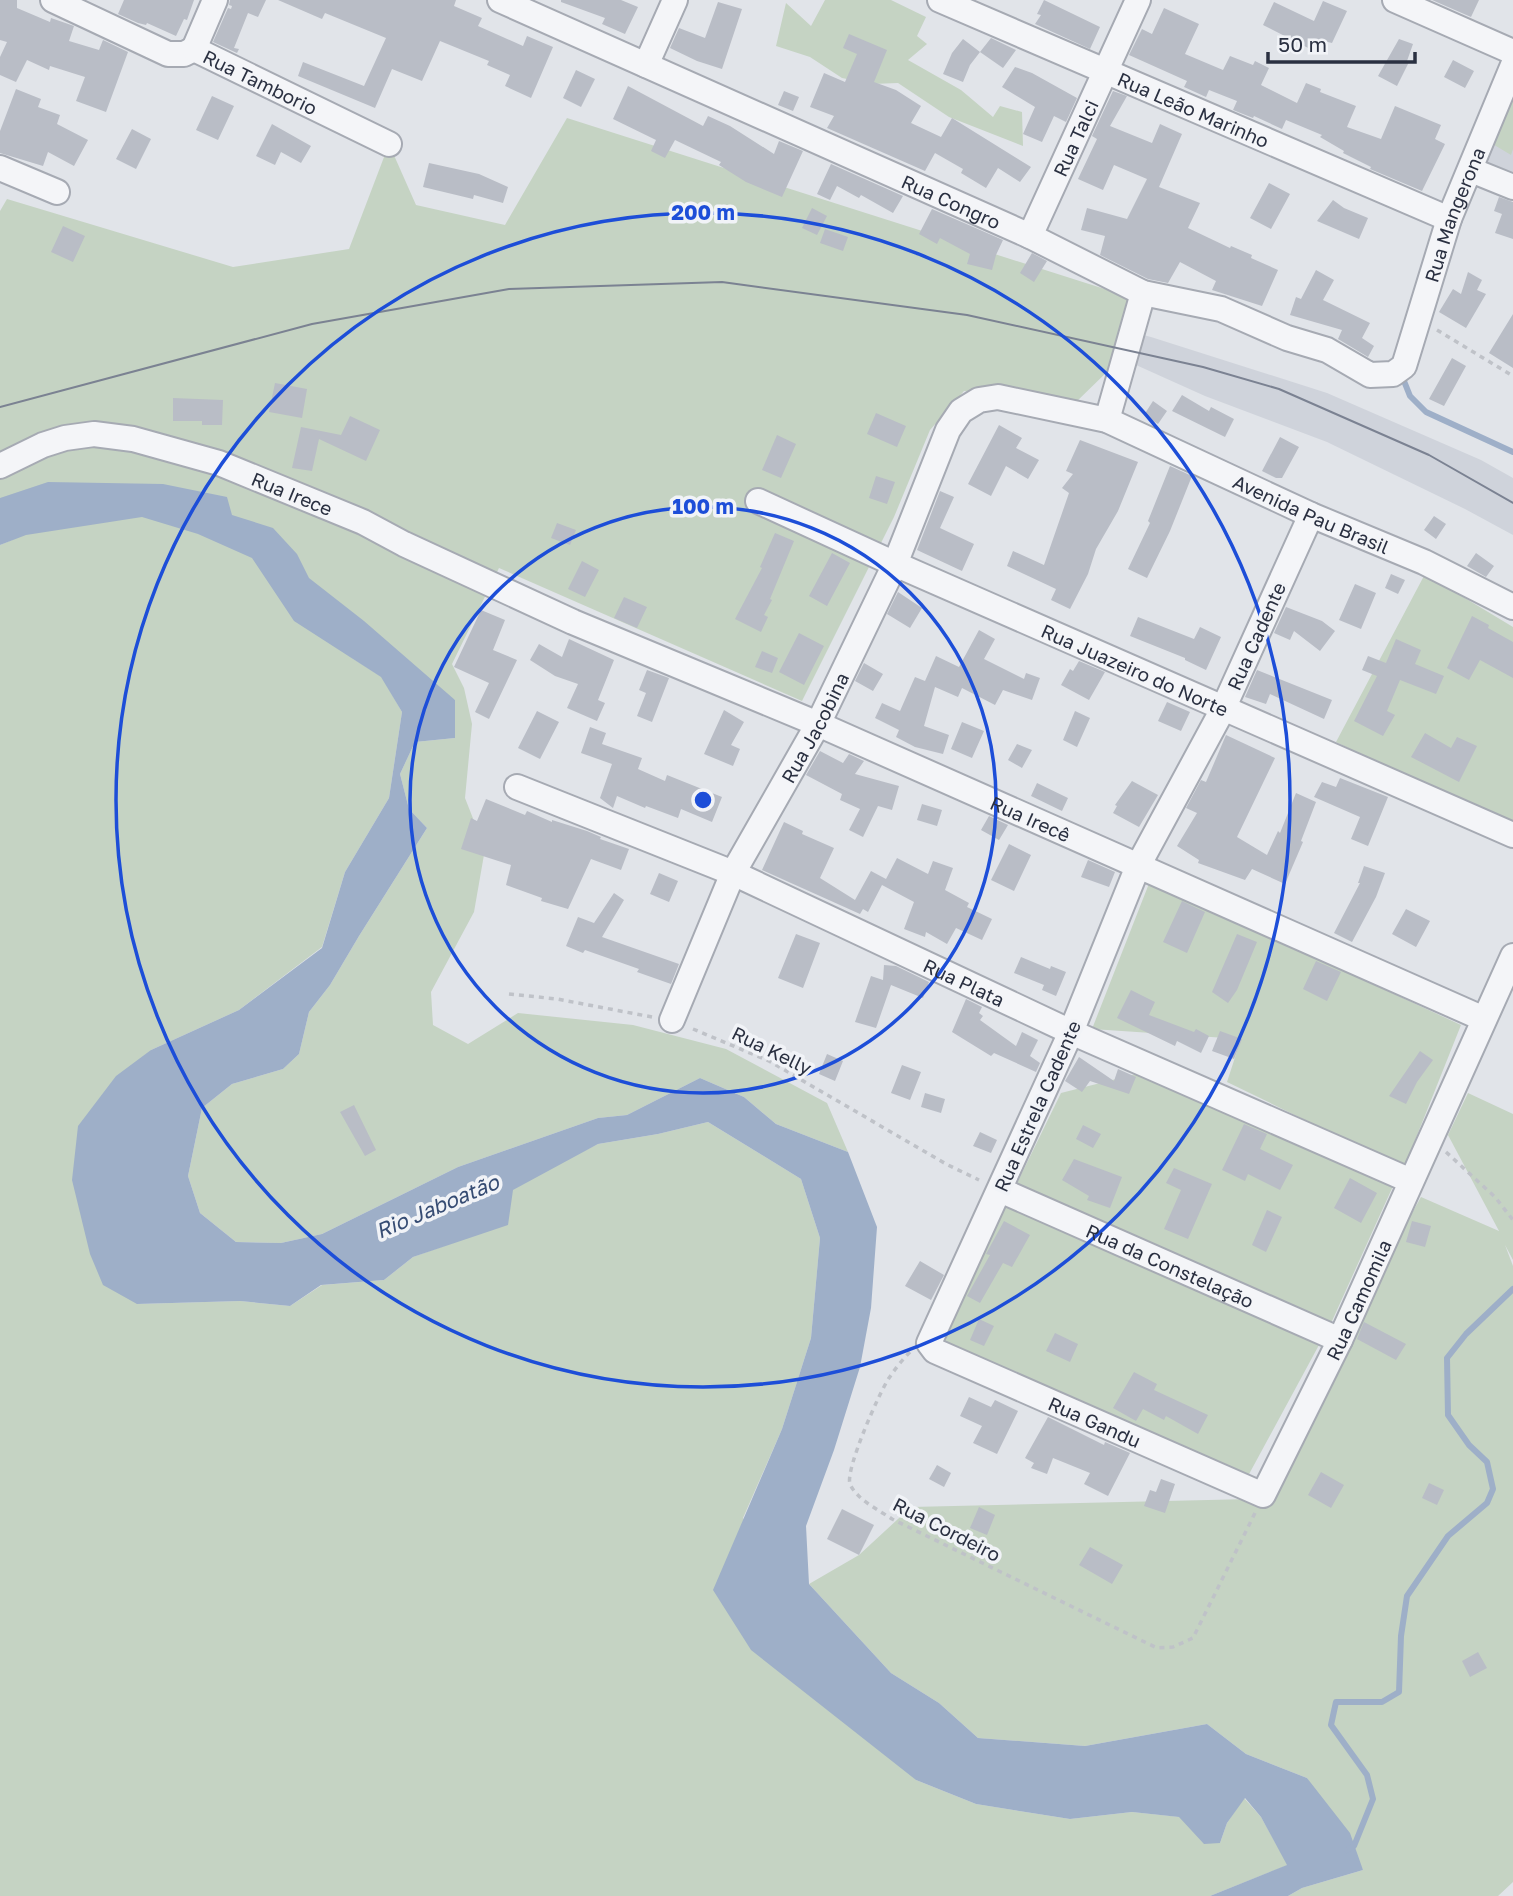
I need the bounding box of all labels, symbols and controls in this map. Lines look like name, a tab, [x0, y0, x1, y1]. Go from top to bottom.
scale bar	[1268, 21, 1415, 65]
text: 50 m	[1278, 31, 1327, 57]
street label: Rua Tamborio	[200, 44, 321, 119]
street label: Rua Leão Marinho	[1114, 66, 1273, 152]
street label: Rua Talci	[1047, 96, 1102, 180]
street label: Rua Mangerona	[1419, 144, 1489, 285]
street label: Rua Congro	[898, 169, 1004, 233]
text: 200 m	[671, 199, 735, 225]
street label: Rua Irece	[248, 466, 336, 520]
street label: Avenida Pau Brasil	[1230, 469, 1393, 558]
text: 100 m	[672, 493, 734, 519]
street label: Rua Cadente	[1222, 578, 1290, 694]
street label: Rua Juazeiro do Norte	[1038, 618, 1232, 720]
street label: Rua Jacobina	[775, 668, 853, 787]
centre of rings	[691, 788, 715, 812]
street label: Rua Irecê	[987, 790, 1074, 846]
street label: Rua Plata	[920, 953, 1008, 1011]
street label: Rua Estrela Cadente	[989, 1017, 1085, 1195]
street label: Rua Kelly	[728, 1021, 816, 1079]
water label: Rio Jaboatão	[371, 1168, 504, 1244]
street label: Rua da Constelação	[1083, 1218, 1258, 1312]
street label: Rua Camomila	[1320, 1236, 1395, 1364]
street label: Rua Gandu	[1045, 1391, 1145, 1452]
street label: Rua Cordeiro	[889, 1492, 1005, 1566]

